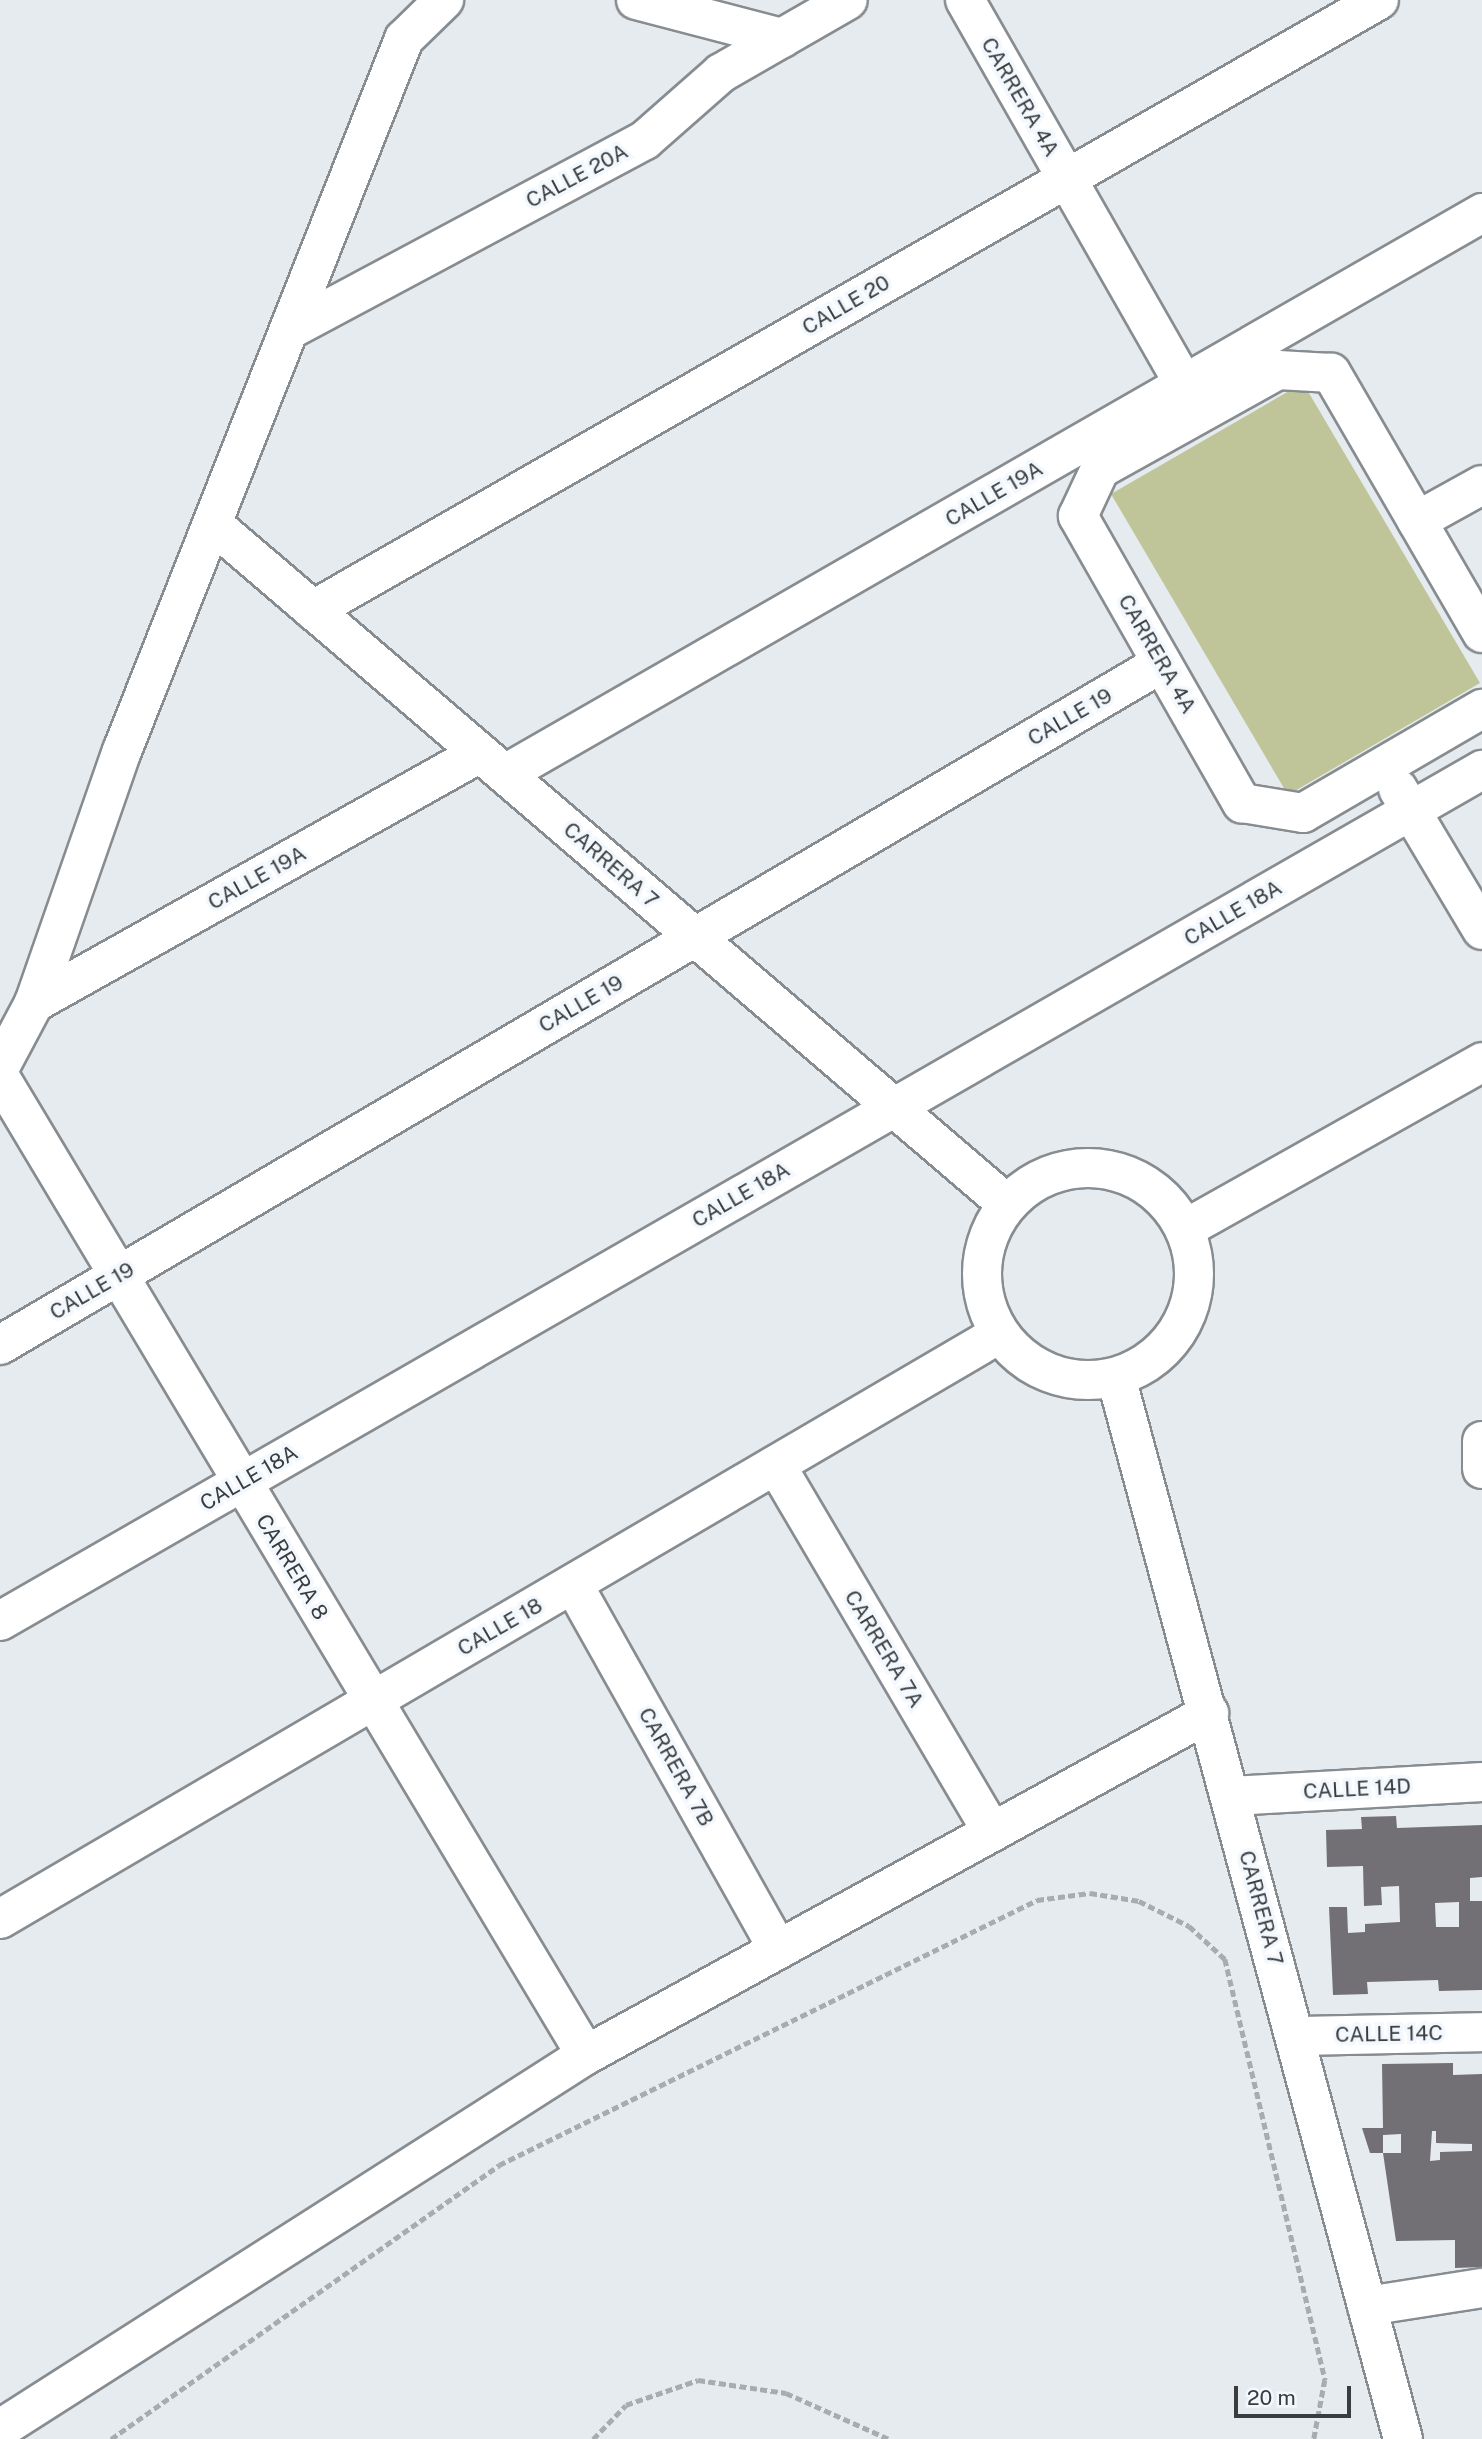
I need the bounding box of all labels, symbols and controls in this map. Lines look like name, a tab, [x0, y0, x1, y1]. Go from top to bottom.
street label: CARRERA 4A	[976, 33, 1064, 161]
street label: CALLE 20A	[522, 139, 632, 213]
street label: CALLE 20	[798, 270, 894, 340]
street label: CALLE 19A	[941, 456, 1047, 532]
street label: CARRERA 4A	[1113, 590, 1201, 718]
street label: CALLE 19	[1023, 683, 1117, 751]
street label: CARRERA 7	[558, 817, 664, 913]
street label: CALLE 19A	[204, 841, 310, 915]
street label: CALLE 18A	[1180, 875, 1286, 951]
street label: CALLE 19	[534, 970, 628, 1038]
street label: CALLE 18A	[688, 1157, 794, 1233]
street label: CALLE 19	[45, 1257, 139, 1325]
street label: CALLE 18A	[196, 1440, 302, 1516]
street label: CARRERA 8	[251, 1510, 333, 1624]
street label: CARRERA 7A	[839, 1586, 929, 1712]
street label: CALLE 18	[453, 1593, 547, 1661]
street label: CARRERA 7B	[633, 1703, 719, 1831]
street label: CALLE 14D	[1303, 1774, 1411, 1804]
street label: CARRERA 7	[1234, 1848, 1288, 1968]
street label: CALLE 14C	[1335, 2020, 1443, 2048]
scale bar	[1237, 2372, 1354, 2416]
text: 20 m	[1247, 2385, 1296, 2410]

